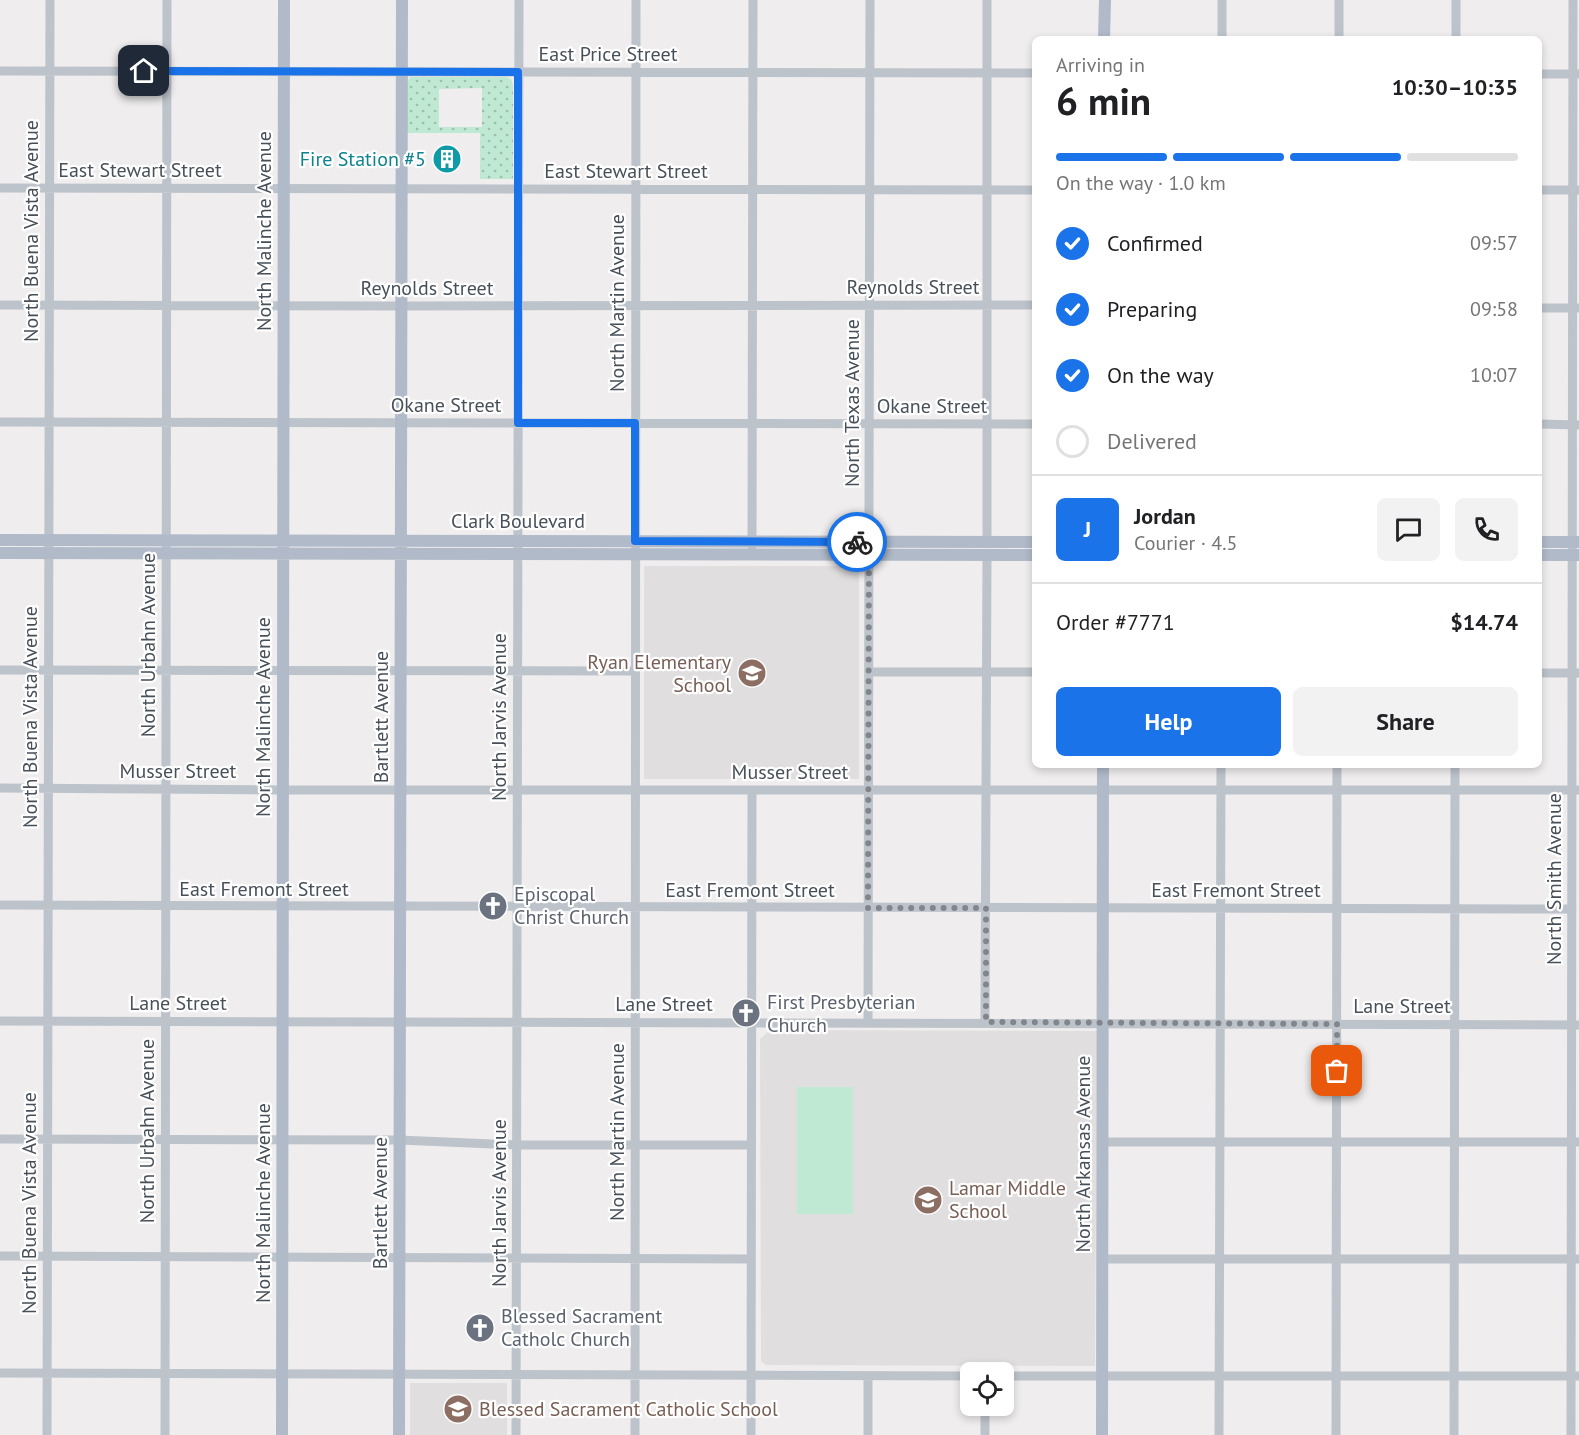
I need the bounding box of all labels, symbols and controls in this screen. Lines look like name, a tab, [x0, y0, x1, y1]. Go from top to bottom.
street label: East Price Street	[539, 41, 678, 67]
pin	[118, 45, 169, 96]
text: Arriving in	[1056, 52, 1145, 78]
icon: home	[127, 54, 160, 87]
text: 10:30–10:35	[1392, 73, 1518, 101]
text: 6 min	[1056, 75, 1151, 126]
street label: North Buena Vista Avenue	[18, 120, 44, 342]
street label: North Malinche Avenue	[251, 131, 277, 331]
building icon: Fire Station #5	[431, 143, 463, 175]
place label: Fire Station #5	[300, 146, 426, 172]
street label: East Stewart Street	[58, 157, 222, 183]
street label: East Stewart Street	[544, 158, 708, 184]
text: On the way · 1.0 km	[1056, 170, 1226, 196]
street label: North Martin Avenue	[604, 214, 630, 392]
icon: check	[1056, 227, 1089, 260]
text: Confirmed	[1107, 229, 1203, 257]
text: 09:57	[1470, 230, 1518, 256]
street label: Reynolds Street	[846, 274, 980, 300]
street label: Reynolds Street	[360, 275, 494, 301]
icon: check	[1056, 293, 1089, 326]
text: Preparing	[1107, 295, 1197, 323]
text: 09:58	[1470, 296, 1518, 322]
street label: North Texas Avenue	[839, 319, 865, 487]
icon: check	[1056, 359, 1089, 392]
text: On the way	[1107, 361, 1214, 389]
text: 10:07	[1470, 362, 1518, 388]
street label: Okane Street	[391, 392, 502, 418]
street label: Okane Street	[877, 393, 988, 419]
text: Delivered	[1107, 427, 1197, 455]
button: chat	[1377, 498, 1440, 561]
button: phone	[1455, 498, 1518, 561]
text: Jordan	[1134, 502, 1196, 530]
street label: Clark Boulevard	[451, 508, 585, 534]
courier	[827, 512, 887, 572]
text: J	[1084, 515, 1091, 543]
icon: bike	[841, 526, 874, 559]
text: Courier · 4.5	[1134, 530, 1237, 556]
street label: North Urbahn Avenue	[135, 553, 161, 737]
street label: North Buena Vista Avenue	[17, 606, 43, 828]
text: Order #7771	[1056, 608, 1175, 636]
text: $14.74	[1450, 608, 1518, 636]
street label: North Malinche Avenue	[250, 617, 276, 817]
street label: North Jarvis Avenue	[486, 633, 512, 801]
place label: Ryan Elementary School	[587, 649, 732, 698]
street label: Bartlett Avenue	[368, 651, 394, 783]
school or university icon: Ryan Elementary School	[736, 657, 768, 689]
button: Help	[1056, 687, 1281, 756]
button: Share	[1293, 687, 1518, 756]
street label: Musser Street	[120, 758, 237, 784]
street label: Musser Street	[732, 759, 849, 785]
street label: North Smith Avenue	[1541, 793, 1567, 965]
street label: East Fremont Street	[179, 876, 349, 902]
street label: East Fremont Street	[665, 877, 835, 903]
street label: East Fremont Street	[1151, 877, 1321, 903]
place label: Episcopal Christ Church	[514, 881, 629, 930]
church icon: Episcopal Christ Church	[477, 890, 509, 922]
place label: First Presbyterian Church	[767, 989, 916, 1038]
street label: Lane Street	[129, 990, 227, 1016]
street label: Lane Street	[615, 991, 713, 1017]
street label: Lane Street	[1353, 993, 1451, 1019]
church icon: First Presbyterian Church	[730, 997, 762, 1029]
street label: North Urbahn Avenue	[134, 1039, 160, 1223]
street label: North Martin Avenue	[604, 1043, 630, 1221]
pin	[1311, 1045, 1362, 1096]
icon: bag	[1320, 1054, 1353, 1087]
street label: North Arkansas Avenue	[1070, 1056, 1096, 1252]
street label: North Buena Vista Avenue	[16, 1092, 42, 1314]
street label: North Malinche Avenue	[250, 1103, 276, 1303]
street label: North Jarvis Avenue	[486, 1119, 512, 1287]
street label: Bartlett Avenue	[367, 1137, 393, 1269]
place label: Lamar Middle School	[949, 1175, 1066, 1224]
school or university icon: Lamar Middle School	[912, 1184, 944, 1216]
place label: Blessed Sacrament Catholc Church	[501, 1303, 662, 1352]
church icon: Blessed Sacrament Catholc Church	[464, 1312, 496, 1344]
map controls	[960, 1362, 1014, 1416]
button: locate	[960, 1362, 1014, 1416]
school or university icon: Blessed Sacrament Catholic School	[442, 1393, 474, 1425]
place label: Blessed Sacrament Catholic School	[479, 1396, 778, 1422]

